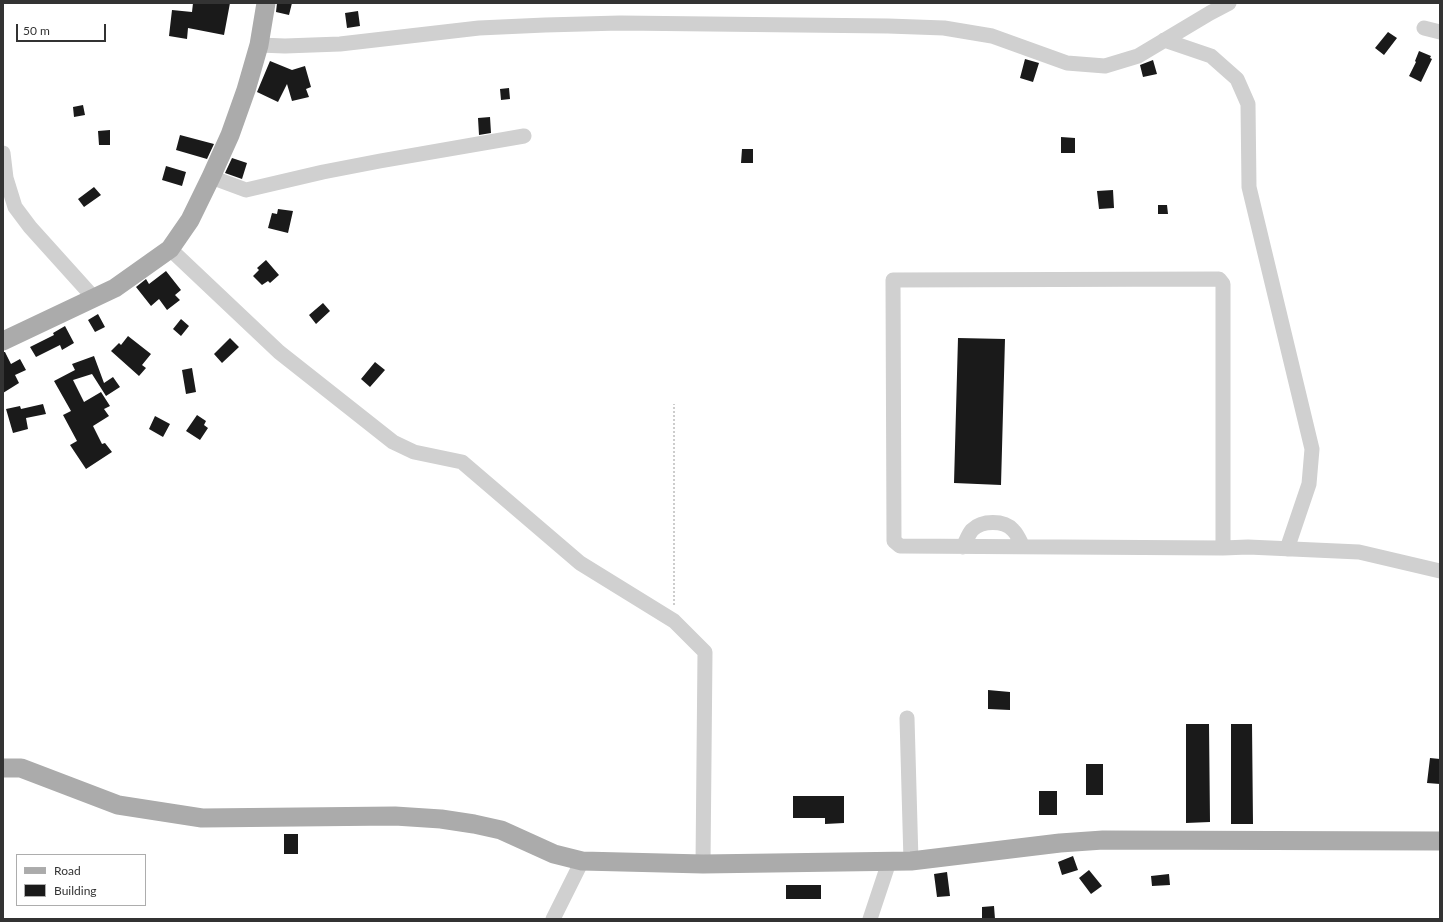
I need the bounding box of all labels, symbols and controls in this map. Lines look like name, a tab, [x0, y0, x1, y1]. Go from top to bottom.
scale bar	[18, 16, 108, 42]
text: 50 m	[23, 23, 50, 38]
legend	[16, 854, 146, 906]
text: Road	[54, 863, 81, 878]
text: Building	[54, 883, 97, 898]

